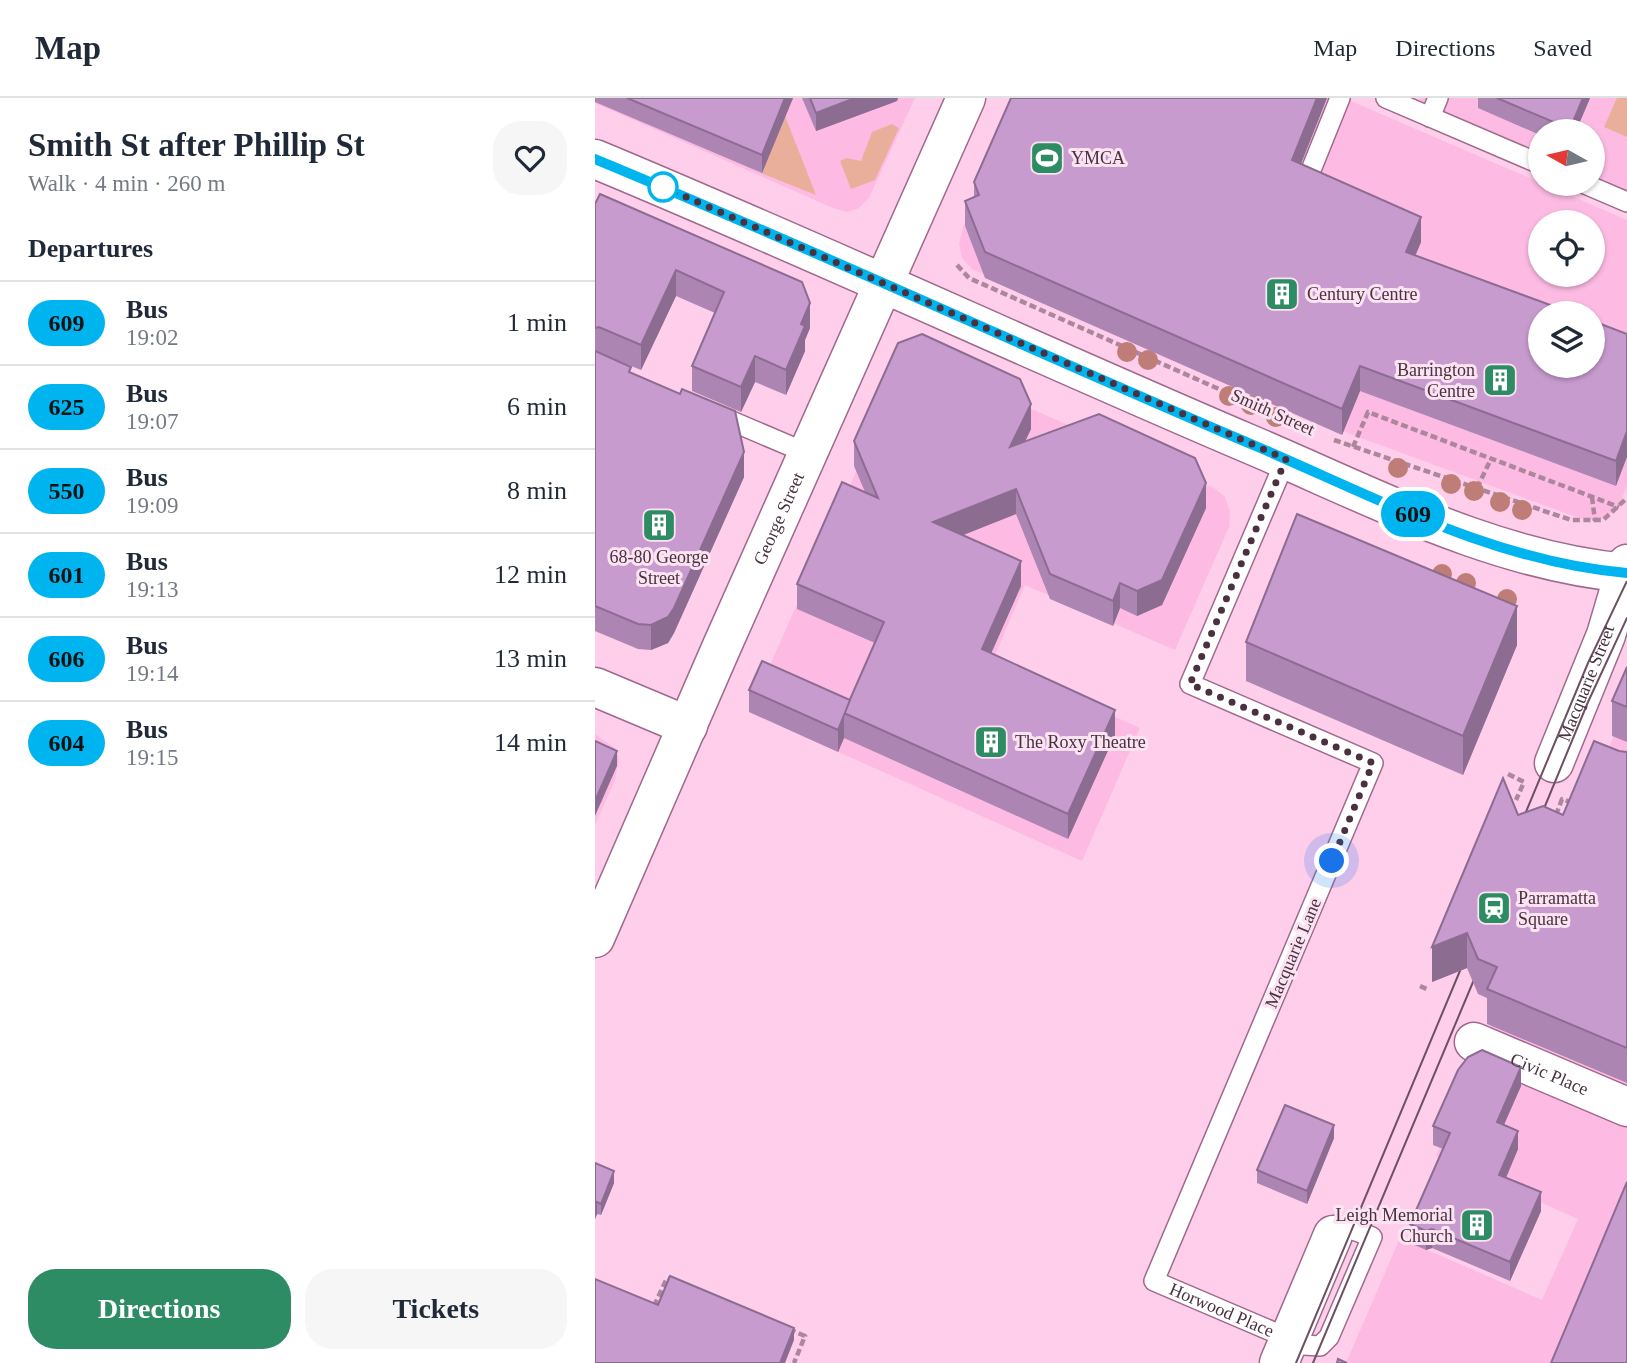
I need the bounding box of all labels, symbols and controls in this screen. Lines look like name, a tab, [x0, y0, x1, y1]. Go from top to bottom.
text: Map	[35, 30, 101, 66]
text: Map	[1313, 35, 1357, 61]
text: Directions	[1395, 35, 1495, 61]
text: Saved	[1533, 35, 1592, 61]
north arrow	[1528, 119, 1605, 196]
map controls	[1528, 119, 1605, 378]
button: heart	[493, 121, 567, 195]
text: Smith St after Phillip St	[28, 127, 365, 163]
sports icon: YMCA	[1028, 139, 1066, 177]
place label: YMCA	[1071, 148, 1125, 168]
text: Walk · 4 min · 260 m	[28, 171, 225, 196]
unlabelled marker	[648, 172, 678, 202]
button: locate	[1528, 210, 1605, 287]
text: Departures	[28, 234, 153, 263]
building icon: Century Centre	[1263, 275, 1301, 313]
place label: Century Centre	[1307, 284, 1417, 304]
text: Bus	[126, 295, 168, 324]
button: layers	[1528, 301, 1605, 378]
text: 1 min	[507, 308, 567, 337]
text: 609	[49, 310, 85, 336]
text: 19:02	[126, 325, 178, 350]
place label: Barrington Centre	[1397, 360, 1475, 401]
building icon: Barrington Centre	[1481, 361, 1519, 399]
text: Bus	[126, 379, 168, 408]
street label: Smith Street	[1228, 385, 1318, 439]
text: 6 min	[507, 392, 567, 421]
text: 625	[49, 394, 85, 420]
text: 19:07	[126, 409, 178, 434]
text: Bus	[126, 463, 168, 492]
street label: George Street	[749, 469, 808, 568]
text: 8 min	[507, 476, 567, 505]
text: 550	[49, 478, 85, 504]
line badge: 609	[1373, 491, 1453, 537]
text: 19:09	[126, 493, 178, 518]
text: 609	[1395, 501, 1431, 527]
building icon: 68-80 George Street	[640, 506, 678, 544]
text: Bus	[126, 547, 168, 576]
place label: 68-80 George Street	[609, 547, 709, 588]
text: 12 min	[494, 560, 567, 589]
text: 601	[49, 562, 85, 588]
text: 19:13	[126, 577, 178, 602]
street label: Macquarie Street	[1554, 623, 1618, 744]
text: Bus	[126, 631, 168, 660]
text: 13 min	[494, 644, 567, 673]
text: 606	[49, 646, 85, 672]
text: 19:14	[126, 661, 178, 686]
text: Bus	[126, 715, 168, 744]
building icon: The Roxy Theatre	[972, 723, 1010, 761]
text: 14 min	[494, 728, 567, 757]
text: 604	[49, 730, 85, 756]
place label: The Roxy Theatre	[1015, 732, 1146, 752]
text: 19:15	[126, 745, 178, 770]
your location	[1314, 843, 1349, 878]
place label: Parramatta Square	[1518, 888, 1596, 929]
station icon: Parramatta Square	[1475, 889, 1513, 927]
street label: Macquarie Lane	[1261, 895, 1325, 1011]
street label: Civic Place	[1508, 1049, 1591, 1099]
place label: Leigh Memorial Church	[1336, 1205, 1453, 1246]
building icon: Leigh Memorial Church	[1458, 1206, 1496, 1244]
button: Directions	[28, 1269, 291, 1349]
button: Tickets	[305, 1269, 567, 1349]
street label: Horwood Place	[1167, 1279, 1277, 1341]

